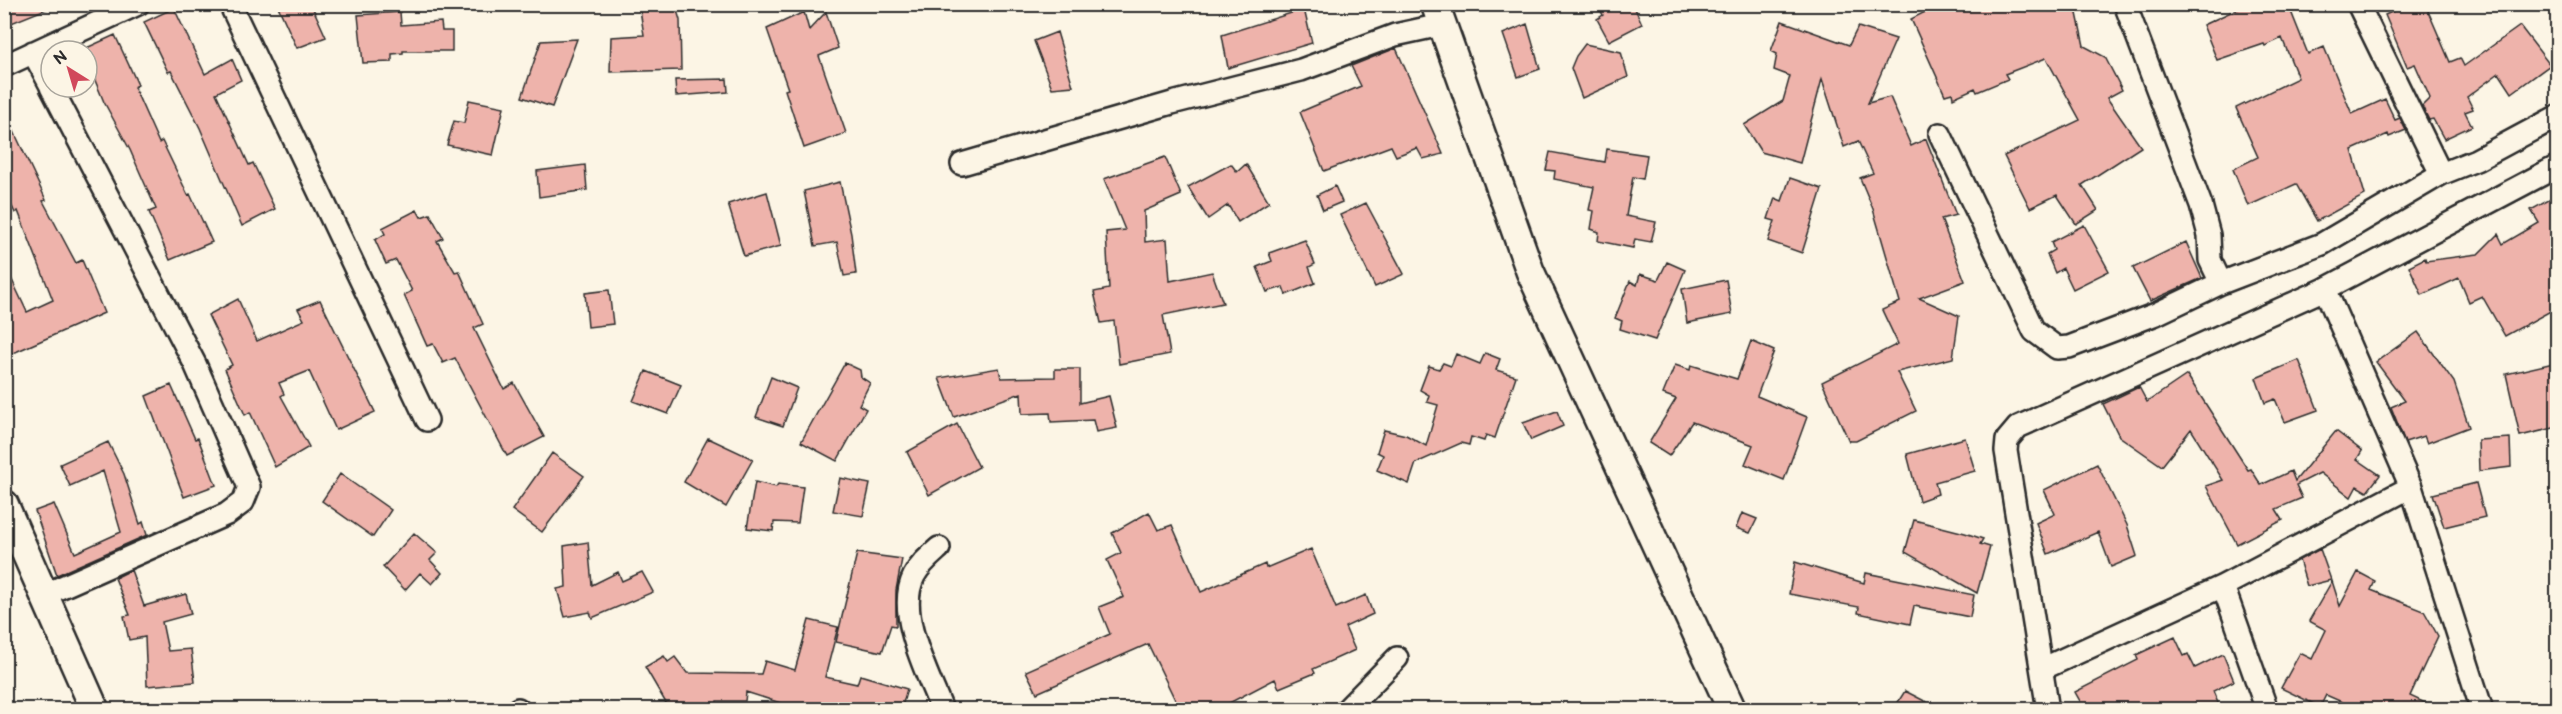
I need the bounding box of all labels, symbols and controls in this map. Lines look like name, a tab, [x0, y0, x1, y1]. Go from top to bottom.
north arrow	[39, 39, 99, 99]
text: N	[50, 47, 71, 69]

